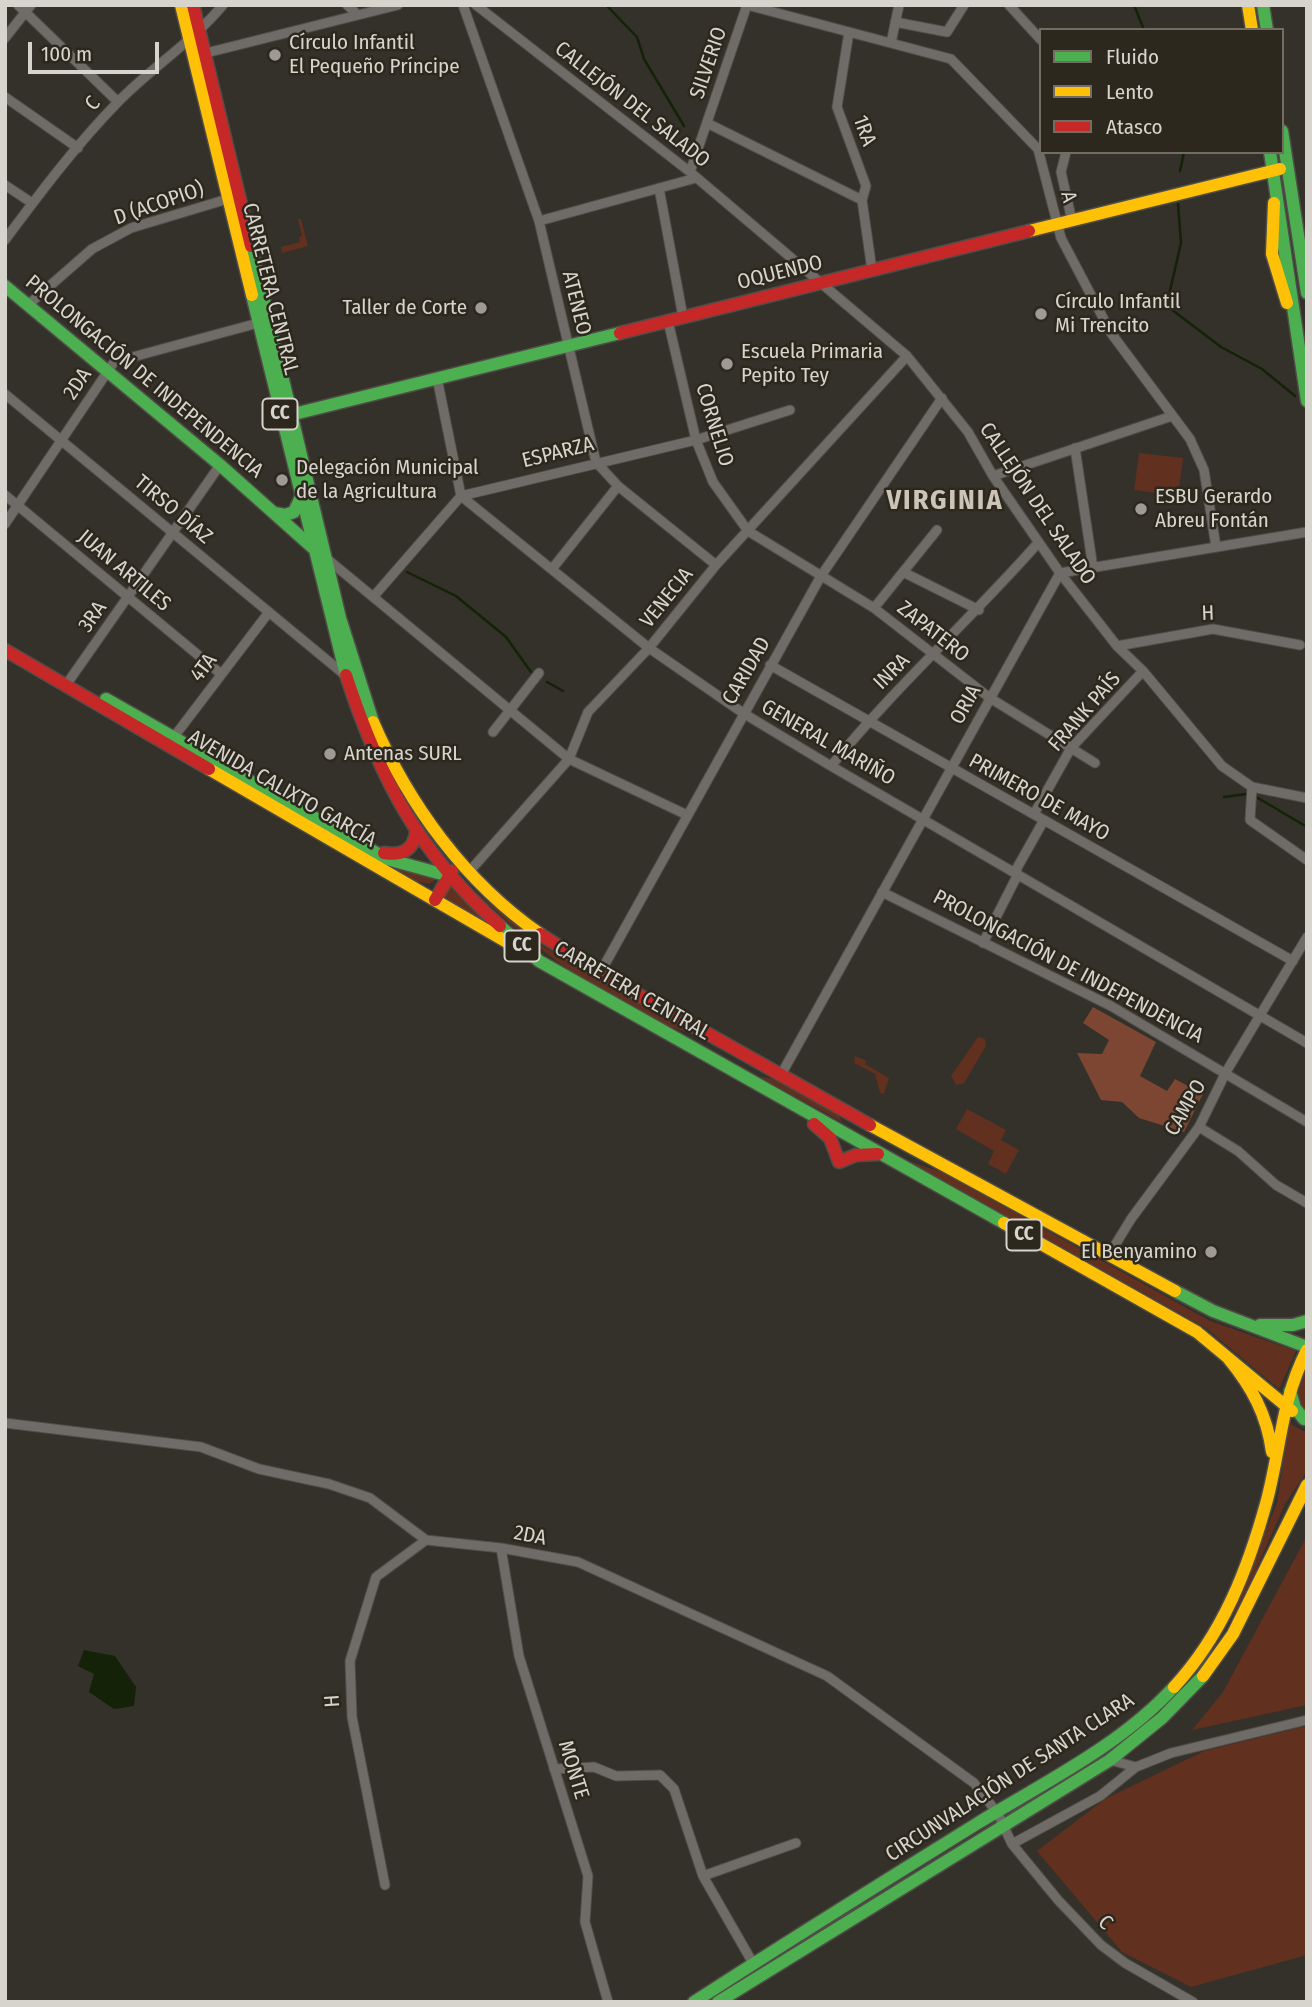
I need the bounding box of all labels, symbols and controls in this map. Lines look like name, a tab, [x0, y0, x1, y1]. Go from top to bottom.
street label: SILVERIO	[685, 24, 733, 102]
scale bar	[32, 28, 163, 72]
legend	[1039, 28, 1284, 154]
place label: Círculo Infantil El Pequeño Príncipe	[289, 30, 460, 80]
street label: CALLEJÓN DEL SALADO	[549, 37, 715, 173]
text: 100 m	[41, 41, 92, 67]
text: Fluido	[1106, 44, 1159, 70]
marker: Círculo Infantil El Pequeño Príncipe	[267, 47, 283, 63]
text: Lento	[1106, 79, 1154, 105]
street label: C	[80, 92, 106, 116]
street label: 1RA	[847, 112, 881, 150]
text: Atasco	[1106, 114, 1163, 140]
street label: D (ACOPIO)	[111, 177, 207, 231]
street label: A	[1054, 189, 1082, 205]
street label: CARRETERA CENTRAL	[236, 200, 304, 378]
street label: OQUENDO	[735, 250, 825, 296]
street label: ATENEO	[556, 268, 596, 338]
street label: PROLONGACIÓN DE INDEPENDENCIA	[20, 270, 268, 484]
place label: Círculo Infantil Mi Trencito	[1055, 289, 1181, 339]
place label: Taller de Corte	[343, 295, 467, 321]
marker: Taller de Corte	[473, 300, 489, 316]
marker: Círculo Infantil Mi Trencito	[1033, 306, 1049, 322]
place label: Escuela Primaria Pepito Tey	[741, 339, 883, 389]
marker: Escuela Primaria Pepito Tey	[719, 356, 735, 372]
street label: 2DA	[59, 364, 97, 404]
street label: CORNELIO	[689, 380, 739, 470]
road number: CC	[262, 398, 298, 430]
street label: CALLEJÓN DEL SALADO	[973, 418, 1101, 590]
street label: ESPARZA	[519, 432, 597, 474]
place label: Delegación Municipal de la Agricultura	[296, 455, 479, 505]
street label: TIRSO DÍAZ	[129, 470, 217, 550]
marker: Delegación Municipal de la Agricultura	[274, 472, 290, 488]
district label: VIRGINIA	[887, 484, 1003, 518]
place label: ESBU Gerardo Abreu Fontán	[1155, 484, 1272, 534]
marker: ESBU Gerardo Abreu Fontán	[1133, 501, 1149, 517]
street label: JUAN ARTILES	[73, 525, 175, 617]
street label: VENECIA	[635, 563, 699, 633]
street label: ZAPATERO	[892, 596, 974, 668]
street label: 3RA	[74, 597, 112, 637]
street label: H	[1201, 601, 1215, 627]
street label: CARIDAD	[718, 633, 776, 709]
street label: 4TA	[185, 649, 223, 687]
street label: INRA	[869, 649, 915, 695]
street label: FRANK PAÍS	[1044, 667, 1126, 757]
street label: ORIA	[945, 681, 987, 729]
street label: GENERAL MARIÑO	[757, 695, 899, 791]
street label: AVENIDA CALIXTO GARCÍA	[183, 725, 381, 853]
place label: Antenas SURL	[344, 741, 462, 767]
marker: Antenas SURL	[322, 746, 338, 762]
street label: PRIMERO DE MAYO	[964, 749, 1114, 847]
street label: PROLONGACIÓN DE INDEPENDENCIA	[929, 885, 1207, 1049]
road number: CC	[504, 930, 540, 962]
street label: CARRETERA CENTRAL	[549, 936, 715, 1046]
street label: CAMPO	[1160, 1075, 1212, 1141]
road number: CC	[1006, 1219, 1042, 1250]
place label: El Benyamino	[1081, 1239, 1197, 1265]
marker: El Benyamino	[1203, 1244, 1219, 1260]
street label: 2DA	[512, 1521, 548, 1551]
street label: CIRCUNVALACIÓN DE SANTA CLARA	[881, 1688, 1139, 1868]
street label: H	[320, 1694, 346, 1708]
street label: MONTE	[552, 1738, 594, 1802]
street label: C	[1092, 1910, 1118, 1936]

